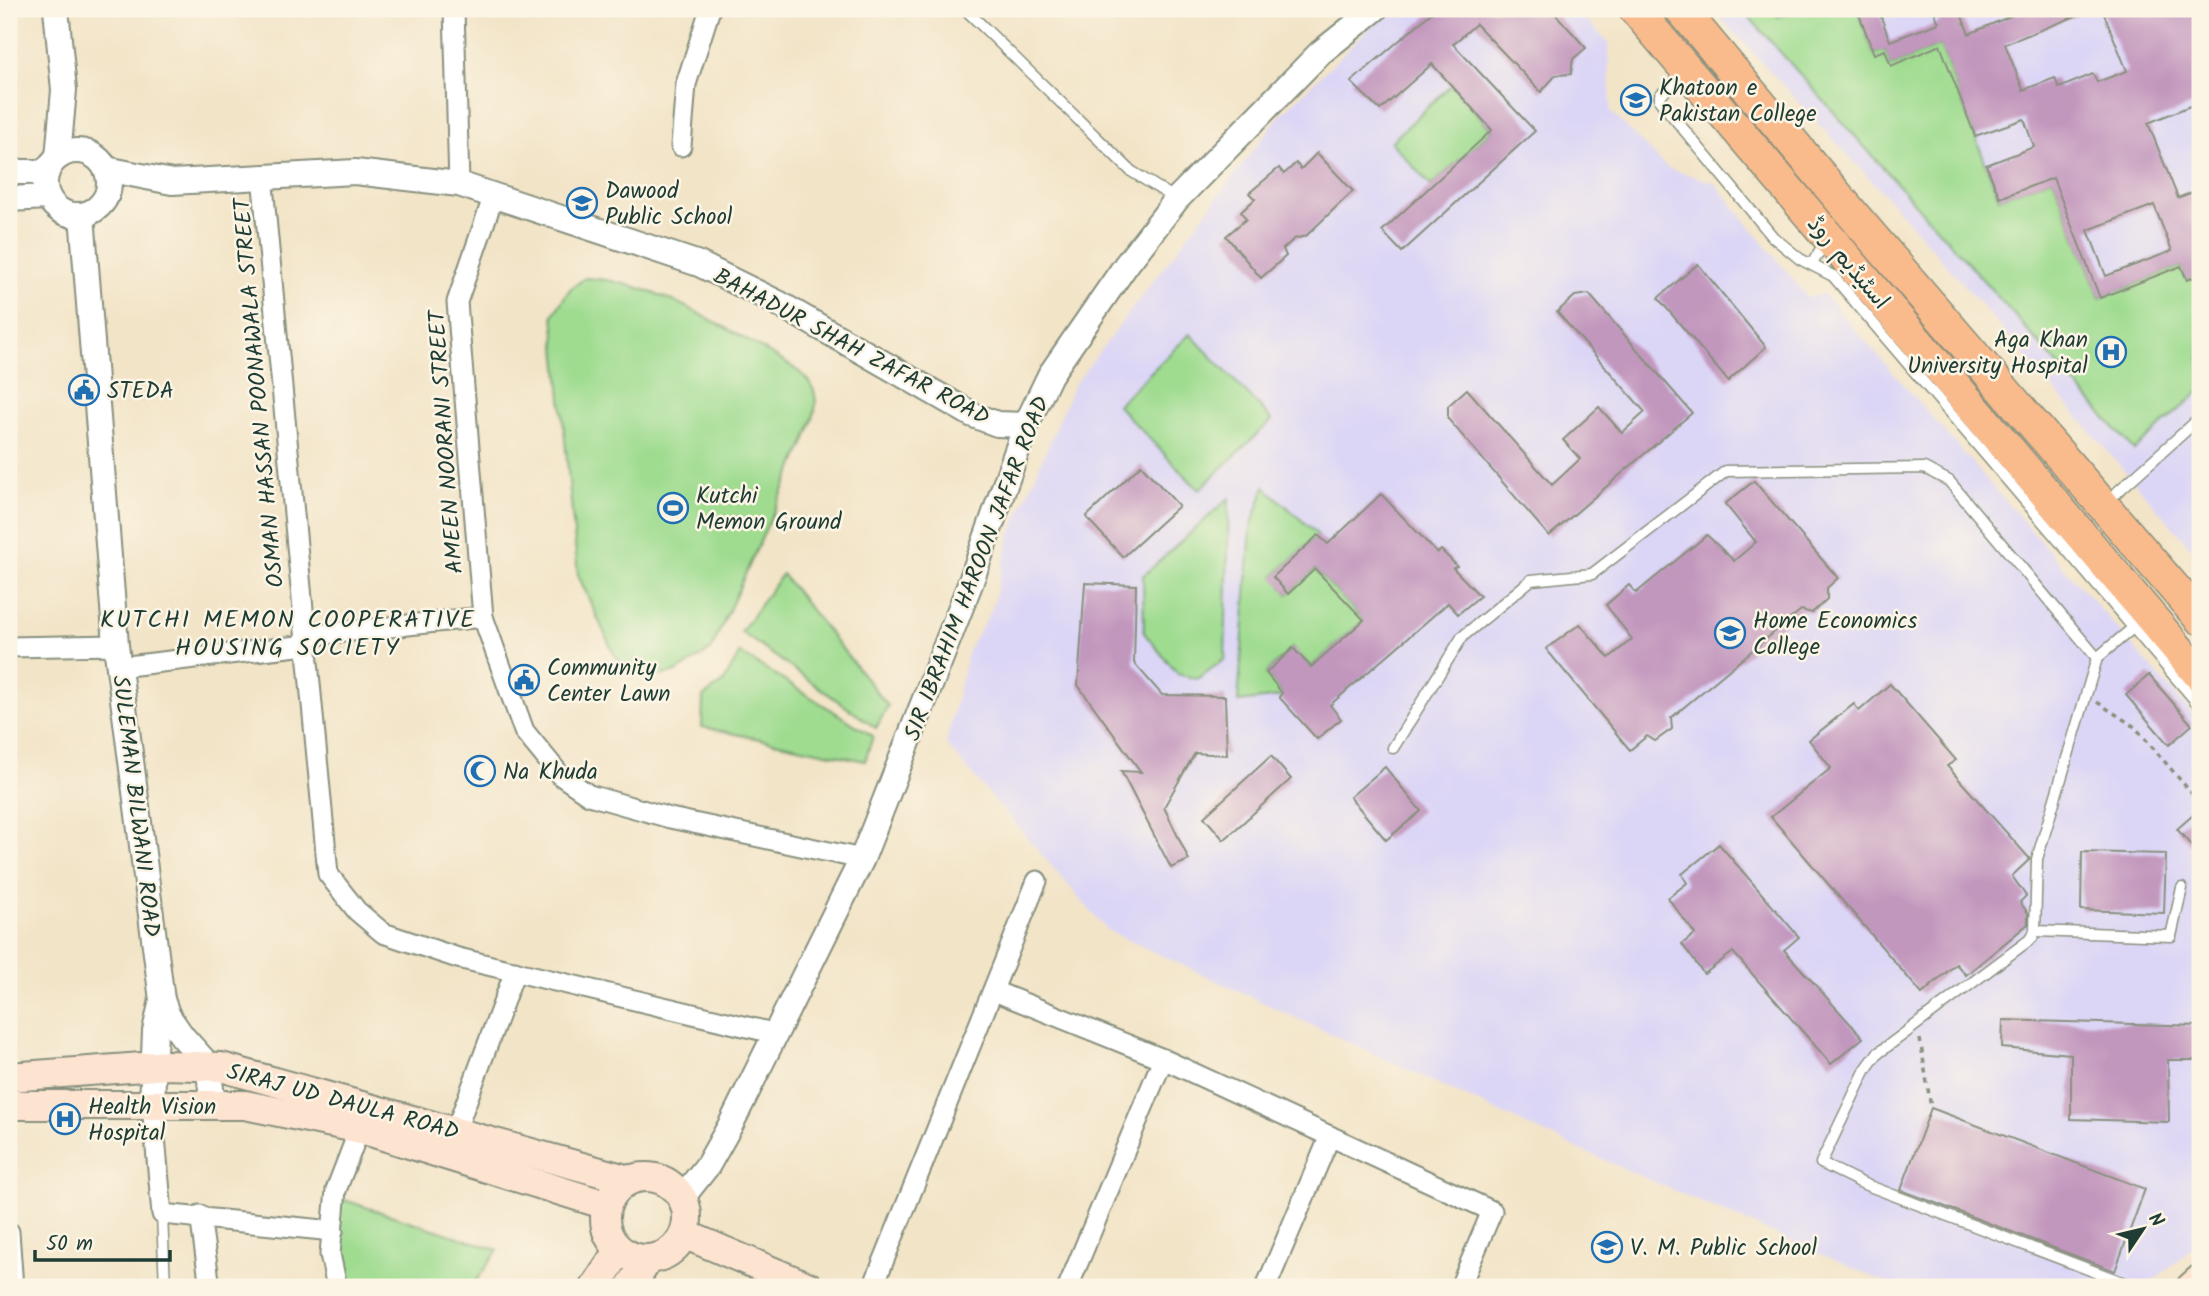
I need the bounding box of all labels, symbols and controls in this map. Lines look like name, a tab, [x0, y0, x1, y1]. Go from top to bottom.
place label: Khatoon e Pakistan College	[1659, 71, 1817, 133]
school or university icon: Khatoon e Pakistan College	[1619, 83, 1653, 117]
place label: Dawood Public School	[605, 174, 733, 236]
school or university icon: Dawood Public School	[565, 186, 599, 220]
street label: OSMAN HASSAN POONAWALA STREET	[225, 195, 295, 589]
street label: اسٹیڈیم روڈ	[1797, 208, 1898, 318]
street label: BAHADUR SHAH ZAFAR ROAD	[706, 259, 996, 436]
street label: AMEEN NOORANI STREET	[420, 307, 474, 575]
place label: Aga Khan University Hospital	[1907, 323, 2088, 385]
hospital icon: Aga Khan University Hospital	[2094, 335, 2128, 369]
public building icon: STEDA	[67, 373, 101, 407]
place label: STEDA	[107, 374, 174, 410]
street label: SIR IBRAHIM HAROON JAFAR ROAD	[895, 391, 1060, 746]
place label: Kutchi Memon Ground	[696, 479, 842, 541]
sports icon: Kutchi Memon Ground	[656, 491, 690, 525]
district label: KUTCHI MEMON COOPERATIVE HOUSING SOCIETY	[100, 601, 476, 668]
place label: Home Economics College	[1753, 604, 1918, 666]
school or university icon: Home Economics College	[1713, 616, 1747, 650]
place label: Community Center Lawn	[547, 651, 671, 713]
public building icon: Community Center Lawn	[507, 663, 541, 697]
street label: SULEMAN BILWANI ROAD	[101, 673, 169, 939]
mosque icon: Na Khuda	[463, 754, 497, 788]
place label: Na Khuda	[503, 755, 598, 791]
street label: SIRAJ UD DAULA ROAD	[222, 1055, 463, 1151]
place label: Health Vision Hospital	[88, 1090, 216, 1152]
hospital icon: Health Vision Hospital	[48, 1102, 82, 1136]
north arrow	[2108, 1194, 2178, 1264]
text: N	[2140, 1207, 2171, 1234]
scale bar	[35, 1219, 170, 1263]
text: 50 m	[46, 1228, 93, 1261]
school or university icon: V. M. Public School	[1590, 1230, 1624, 1264]
place label: V. M. Public School	[1630, 1231, 1818, 1267]

